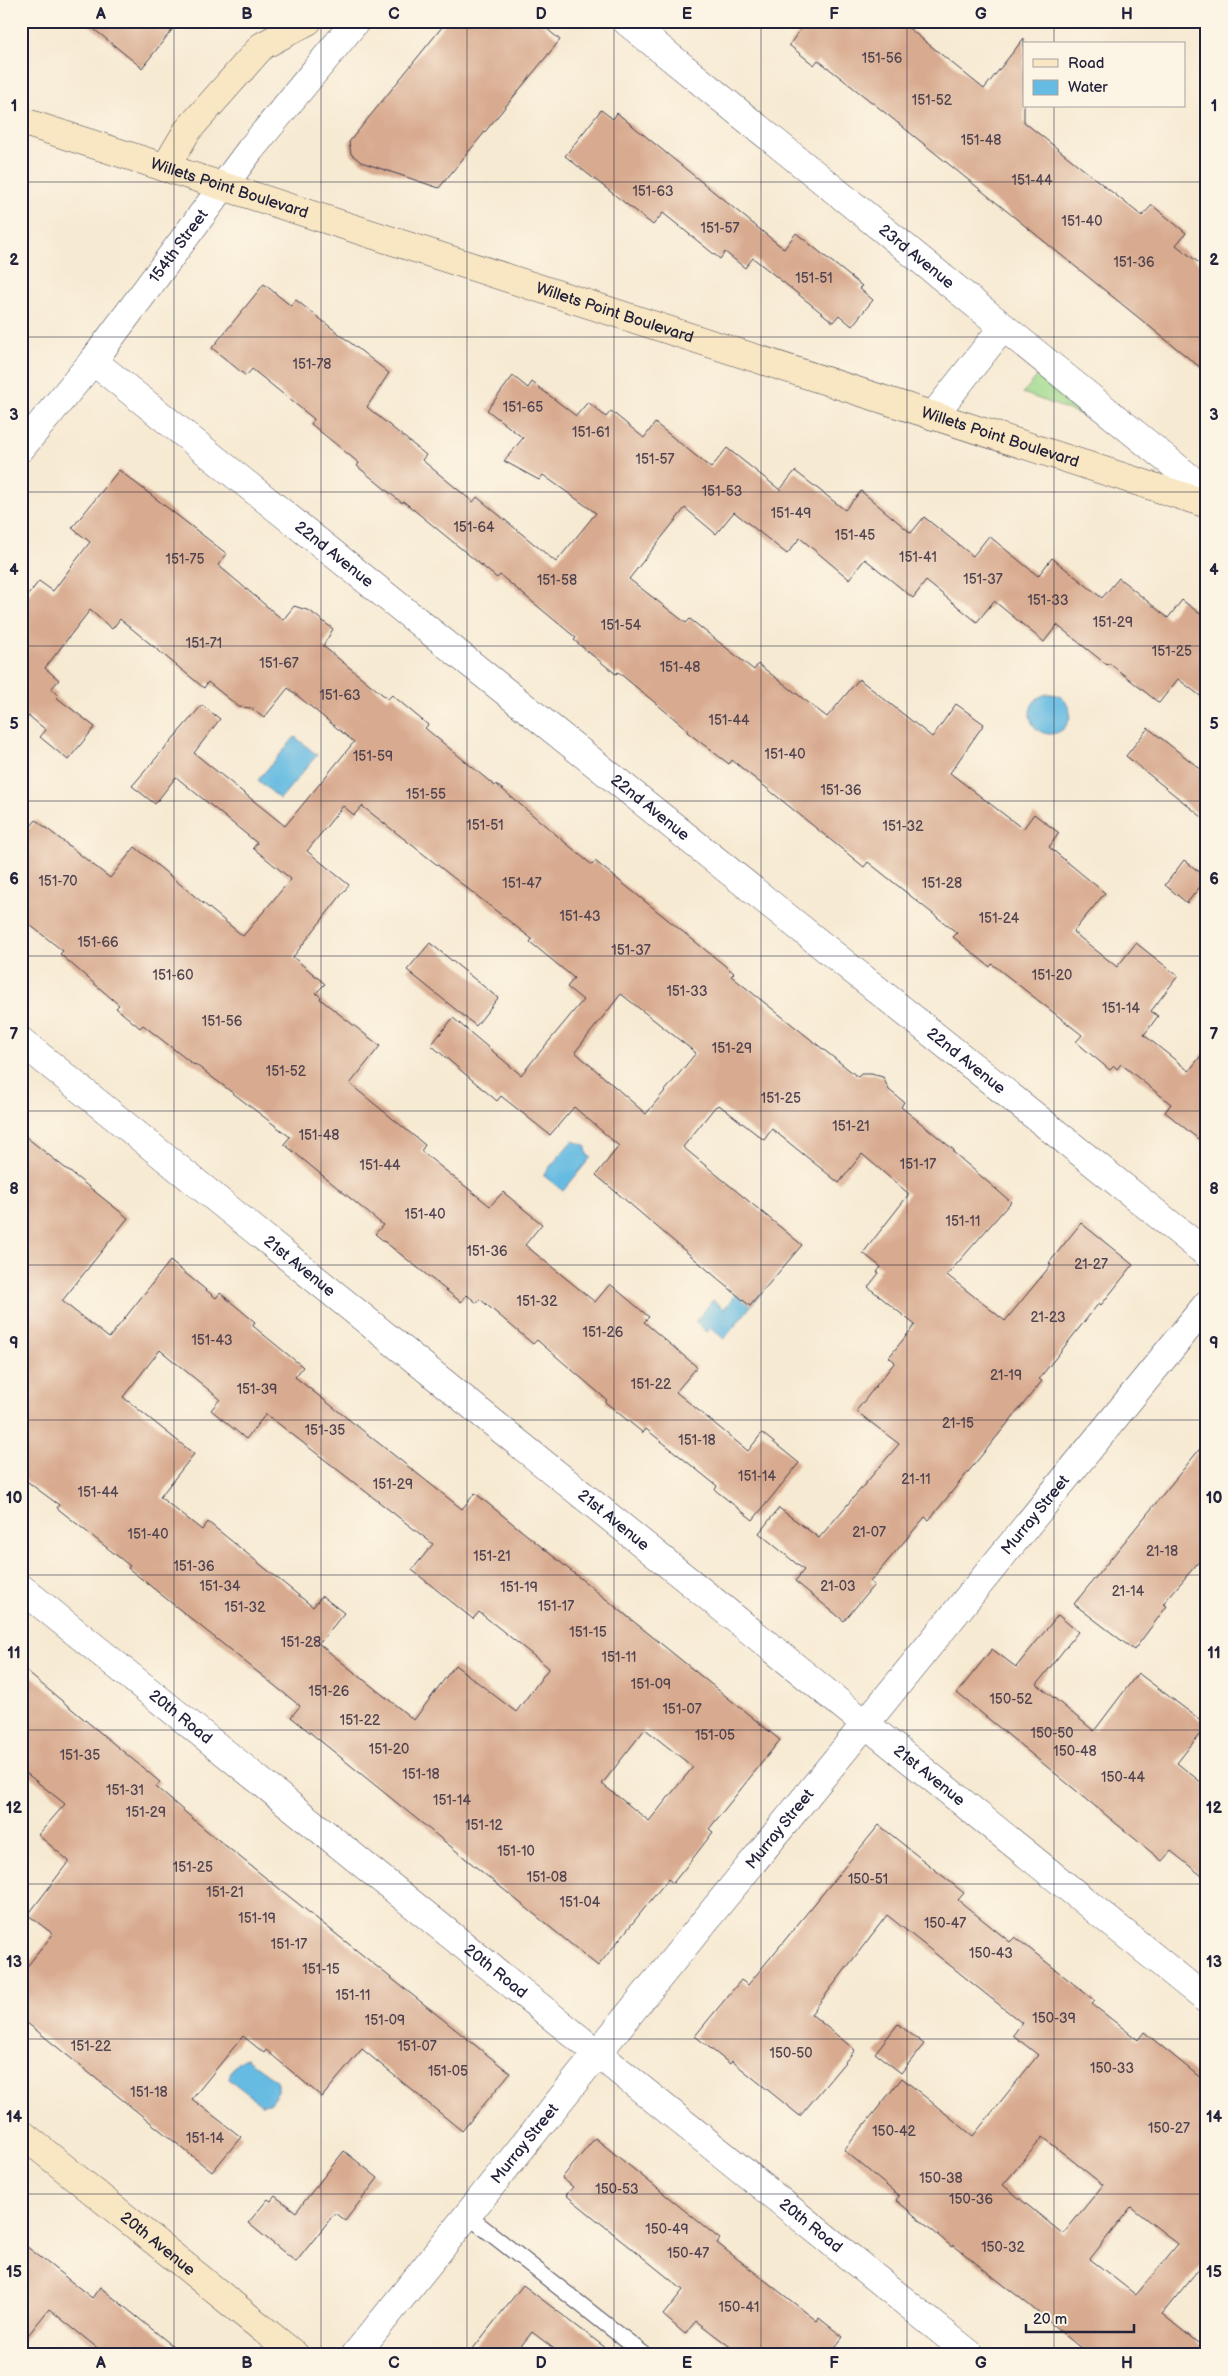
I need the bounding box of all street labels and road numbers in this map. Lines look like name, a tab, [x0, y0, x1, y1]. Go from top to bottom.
street label: Willets Point Boulevard	[148, 154, 311, 223]
street label: 154th Street	[145, 206, 212, 287]
street label: 23rd Avenue	[875, 220, 959, 293]
street label: Willets Point Boulevard	[534, 278, 696, 347]
street label: Willets Point Boulevard	[919, 403, 1081, 472]
street label: 22nd Avenue	[291, 517, 378, 592]
street label: 22nd Avenue	[607, 770, 694, 845]
street label: 22nd Avenue	[923, 1024, 1010, 1098]
street label: 21st Avenue	[260, 1232, 339, 1301]
street label: Murray Street	[997, 1471, 1073, 1559]
street label: 21st Avenue	[574, 1486, 653, 1555]
street label: 20th Road	[145, 1686, 216, 1748]
street label: 21st Avenue	[890, 1741, 969, 1810]
street label: Murray Street	[742, 1785, 818, 1873]
street label: 20th Road	[460, 1940, 531, 2002]
street label: Murray Street	[487, 2100, 563, 2188]
street label: 20th Road	[775, 2194, 846, 2257]
street label: 20th Avenue	[117, 2208, 199, 2280]

